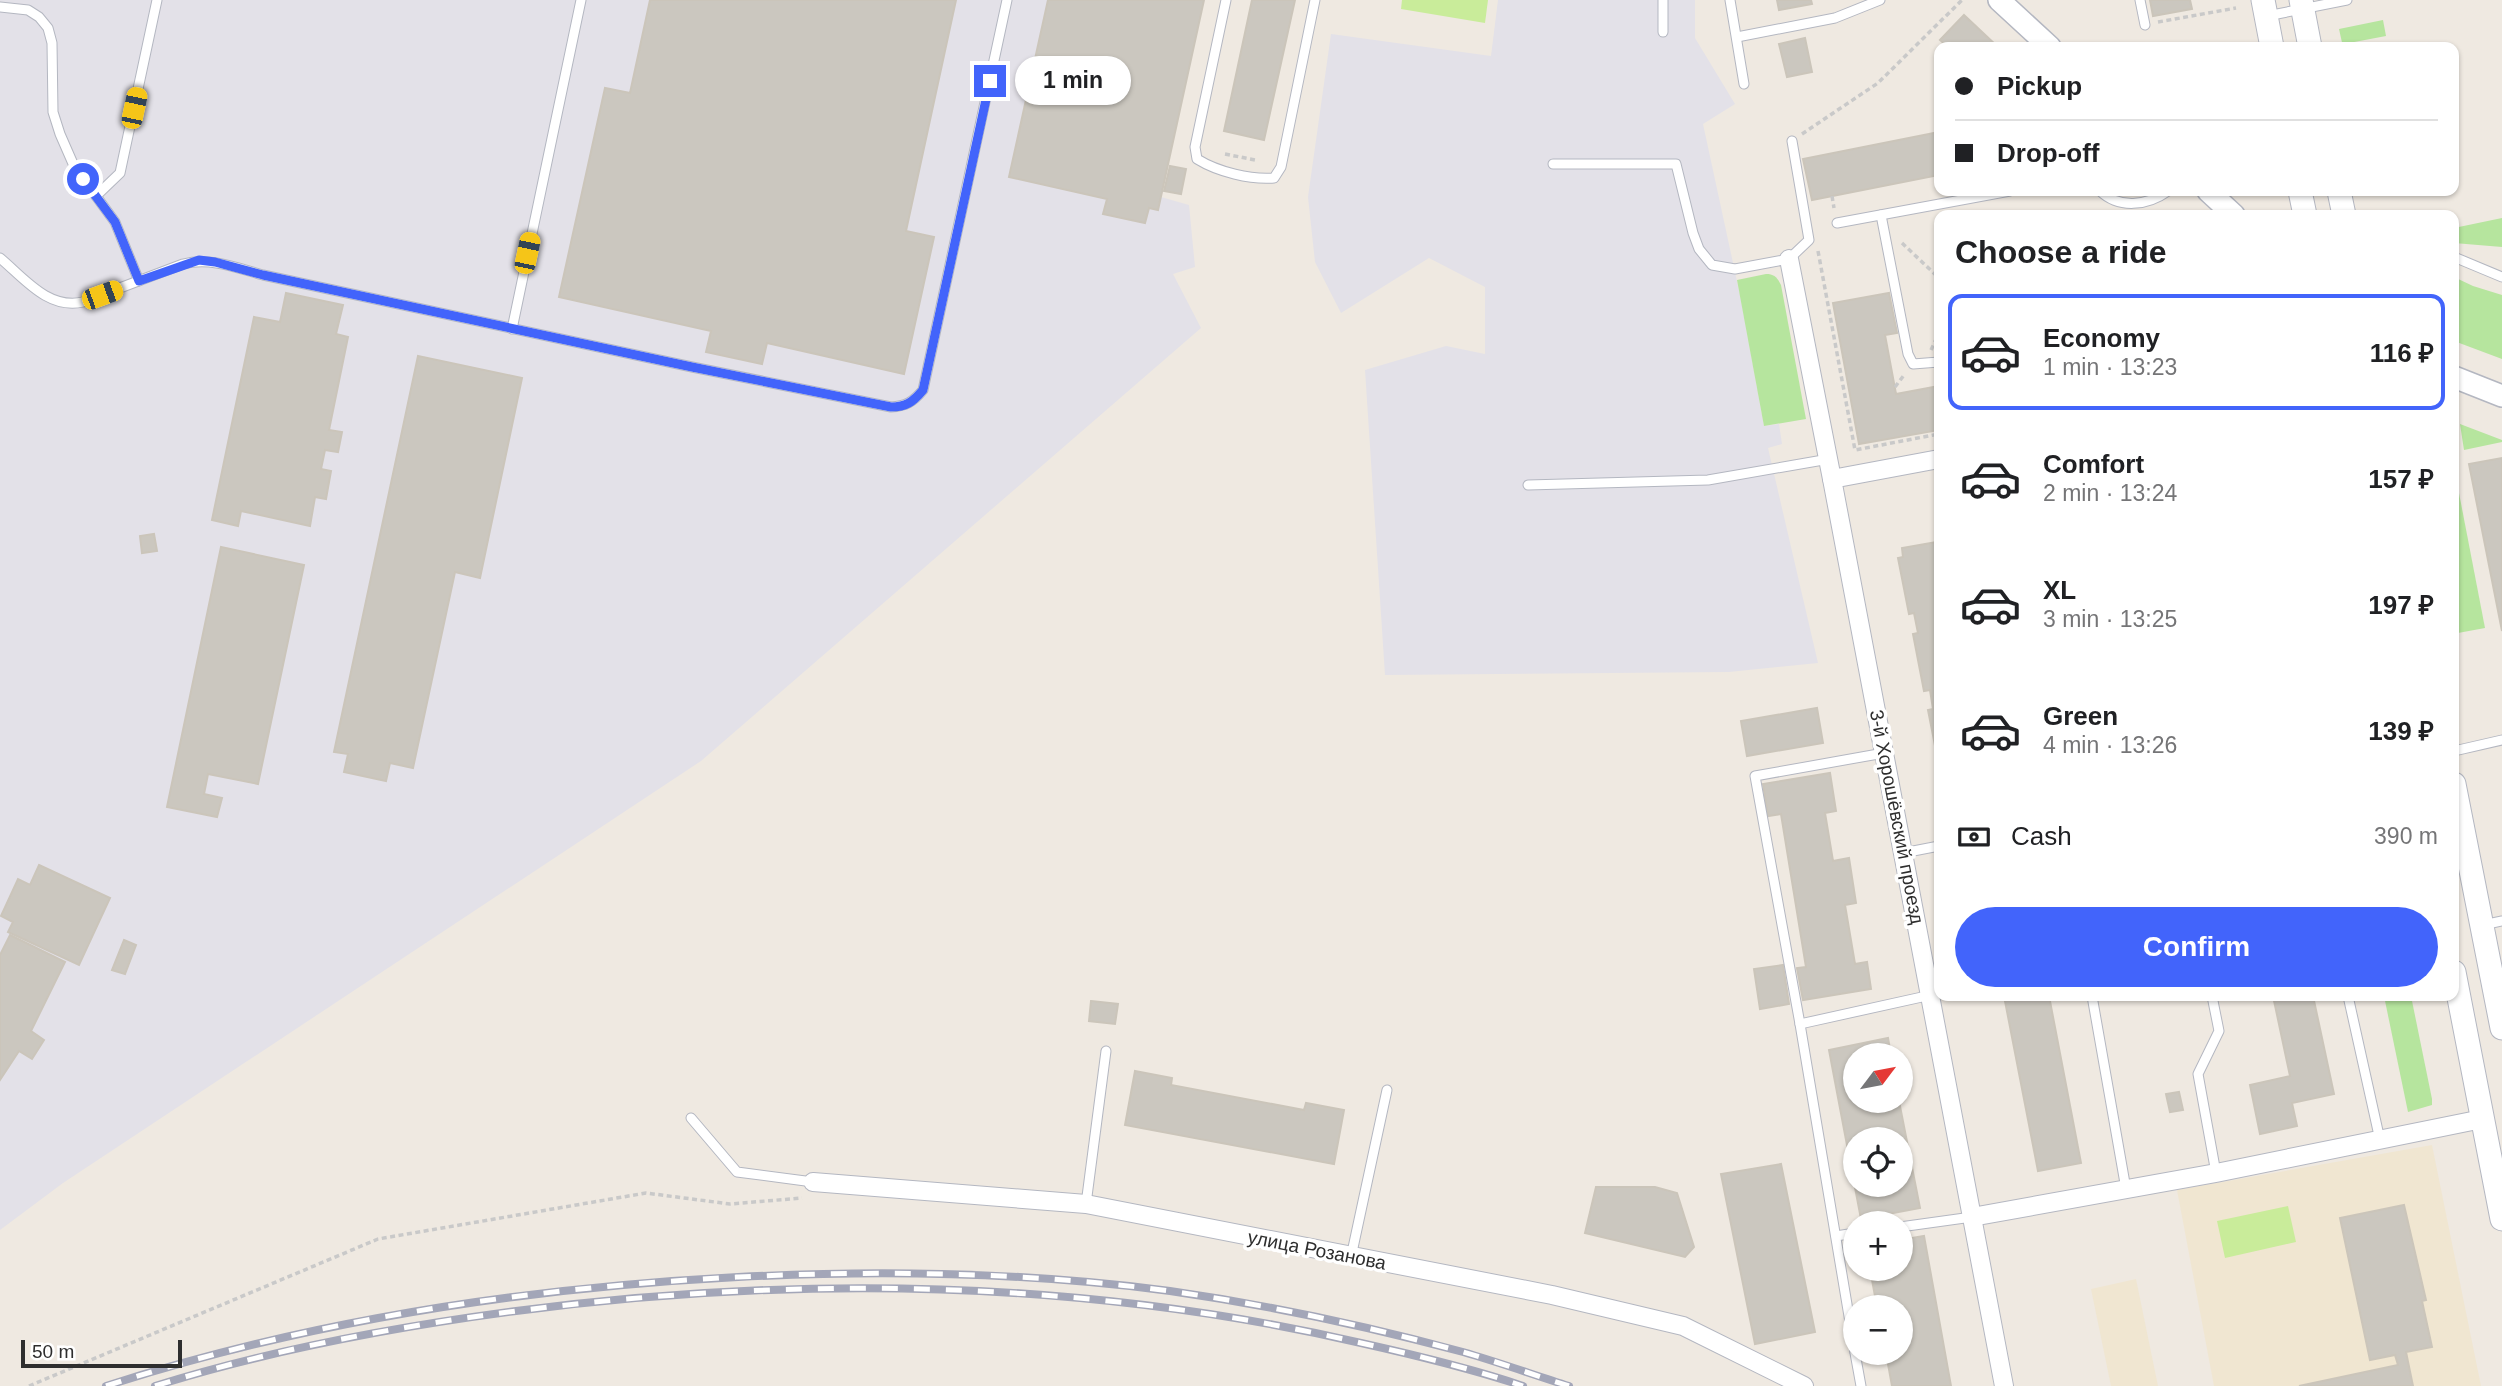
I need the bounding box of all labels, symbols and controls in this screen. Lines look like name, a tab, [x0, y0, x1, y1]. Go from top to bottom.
callout: 1 min	[1014, 56, 1130, 106]
route end	[974, 65, 1006, 97]
text: 1 min	[1043, 67, 1103, 93]
text: Pickup	[1997, 71, 2082, 101]
car	[120, 85, 149, 131]
text: Drop-off	[1997, 138, 2100, 168]
route start	[67, 163, 99, 195]
car	[513, 230, 542, 276]
text: Choose a ride	[1955, 234, 2167, 270]
car	[79, 278, 126, 312]
icon: car	[1959, 321, 2022, 384]
text: Economy	[2043, 323, 2160, 353]
text: 116 ₽	[2370, 338, 2434, 368]
text: 1 min · 13:23	[2043, 354, 2177, 380]
icon: car	[1959, 447, 2022, 510]
text: Comfort	[2043, 449, 2144, 479]
text: 157 ₽	[2368, 464, 2434, 494]
text: 2 min · 13:24	[2043, 480, 2177, 506]
icon: car	[1959, 573, 2022, 636]
text: XL	[2043, 575, 2076, 605]
text: 197 ₽	[2368, 590, 2434, 620]
text: 3 min · 13:25	[2043, 606, 2177, 632]
icon: car	[1959, 699, 2022, 762]
text: Green	[2043, 701, 2118, 731]
street label: 3-й Хорошёвский проезд	[1866, 708, 1928, 926]
text: 139 ₽	[2368, 716, 2434, 746]
text: 4 min · 13:26	[2043, 732, 2177, 758]
icon: cash	[1955, 818, 1993, 856]
text: Cash	[2011, 821, 2072, 851]
text: 390 m	[2374, 823, 2438, 849]
button: Confirm	[1955, 907, 2438, 987]
north arrow	[1843, 1043, 1913, 1113]
map controls	[1843, 1043, 1913, 1365]
button: locate	[1843, 1127, 1913, 1197]
button: +	[1843, 1211, 1913, 1281]
street label: улица Розанова	[1246, 1226, 1388, 1274]
button: −	[1843, 1295, 1913, 1365]
scale bar	[21, 1337, 182, 1369]
text: 50 m	[32, 1341, 74, 1362]

